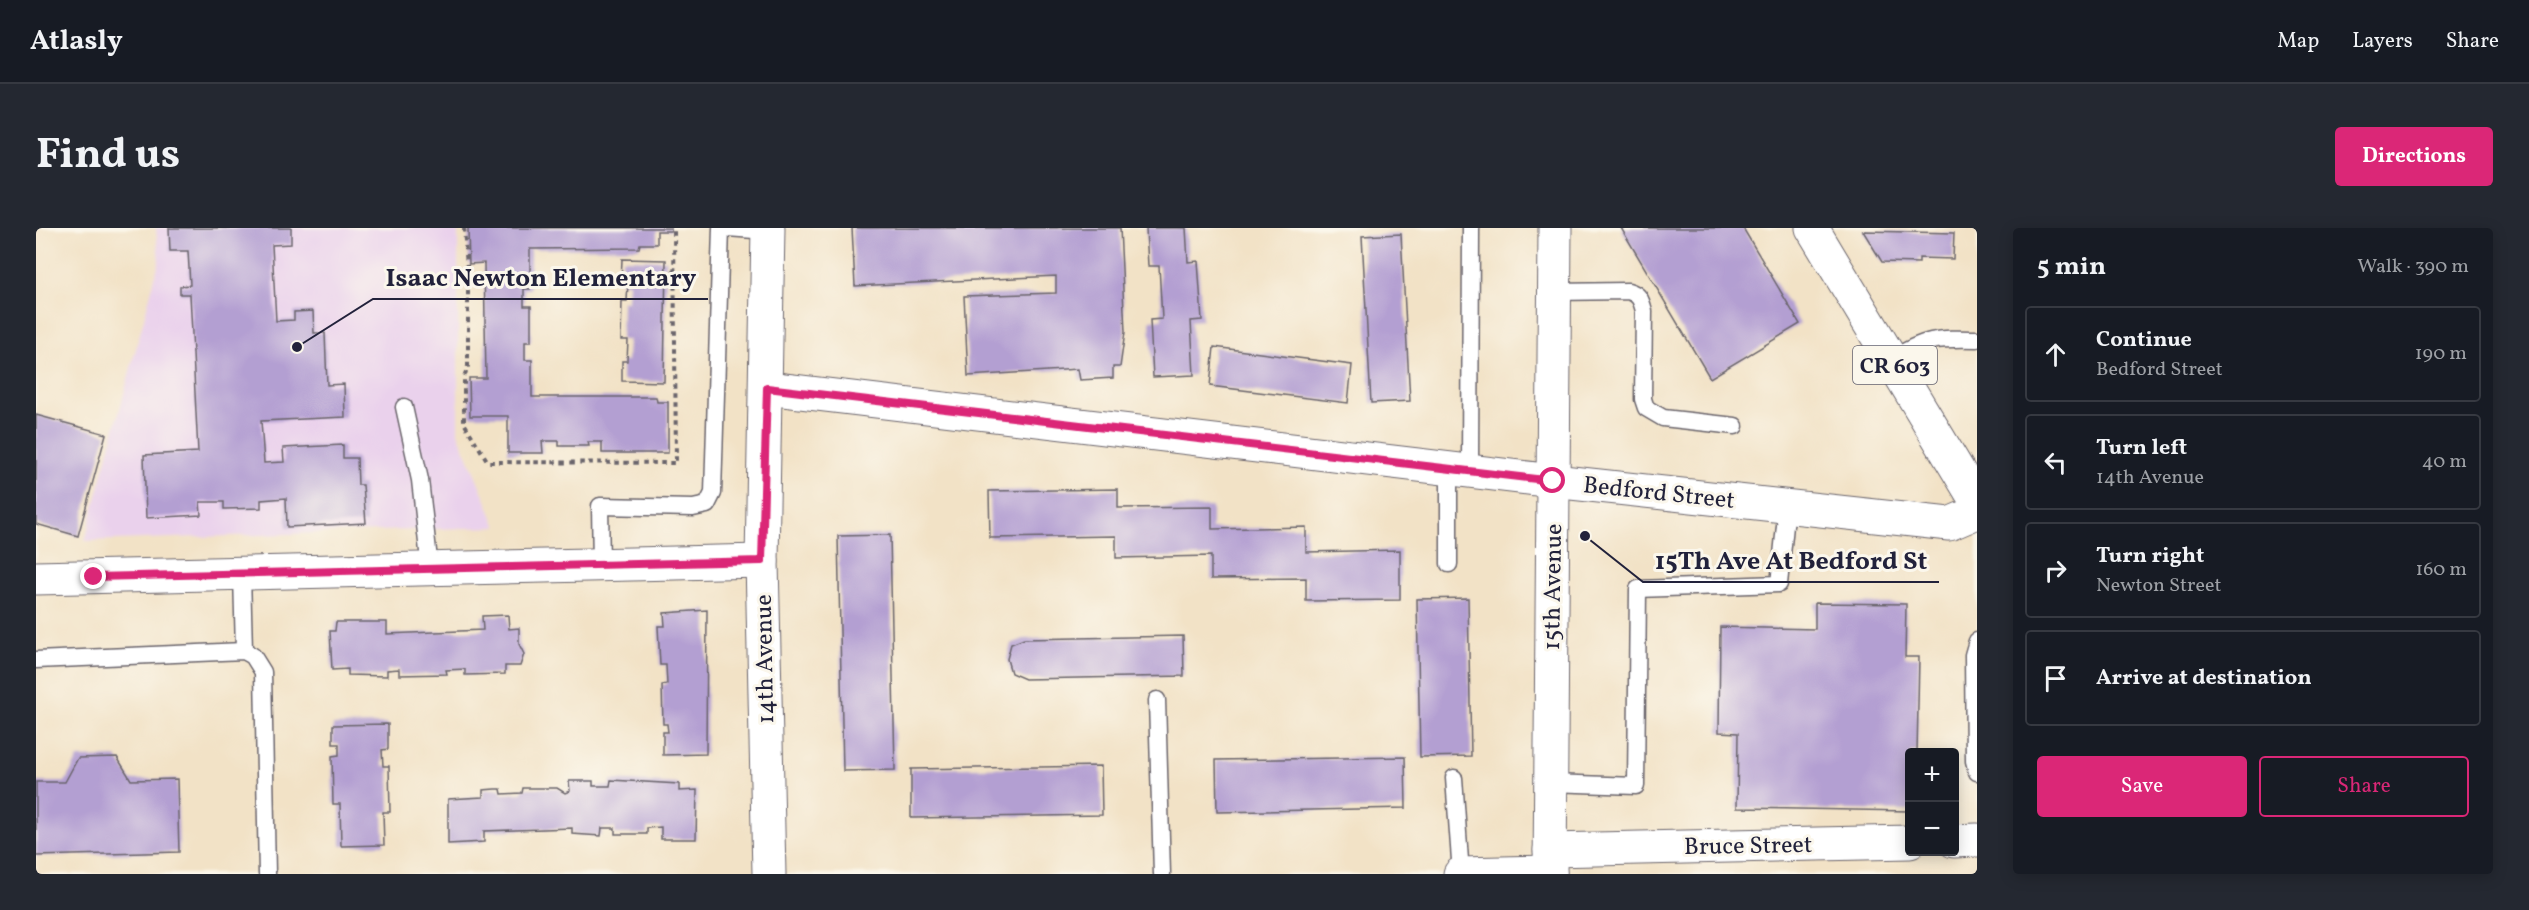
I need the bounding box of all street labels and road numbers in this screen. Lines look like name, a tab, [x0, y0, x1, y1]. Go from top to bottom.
road number: CR 603	[1853, 346, 1937, 384]
street label: Bedford Street	[1581, 469, 1736, 519]
street label: 15th Avenue	[1536, 523, 1572, 651]
street label: 14th Avenue	[748, 594, 784, 724]
street label: Bruce Street	[1684, 829, 1813, 865]

